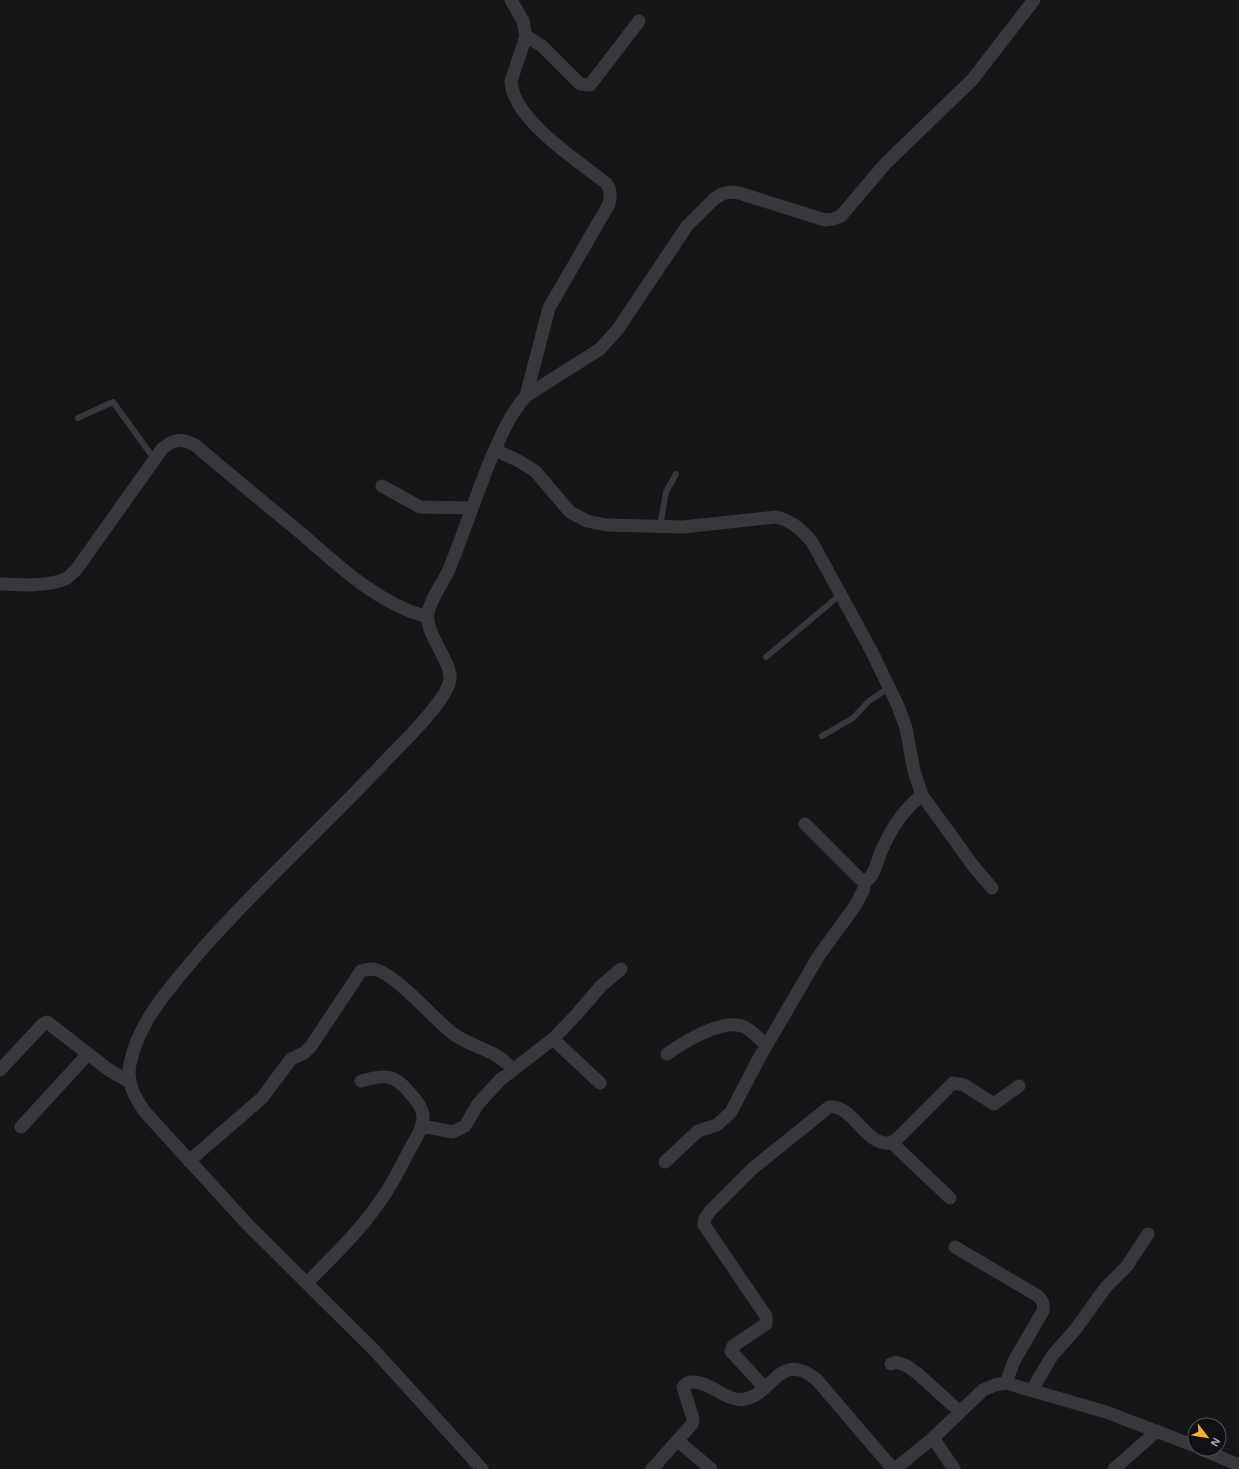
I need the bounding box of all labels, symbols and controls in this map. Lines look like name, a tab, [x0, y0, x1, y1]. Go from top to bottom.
north arrow	[1187, 1417, 1227, 1457]
text: N	[1208, 1436, 1223, 1449]

